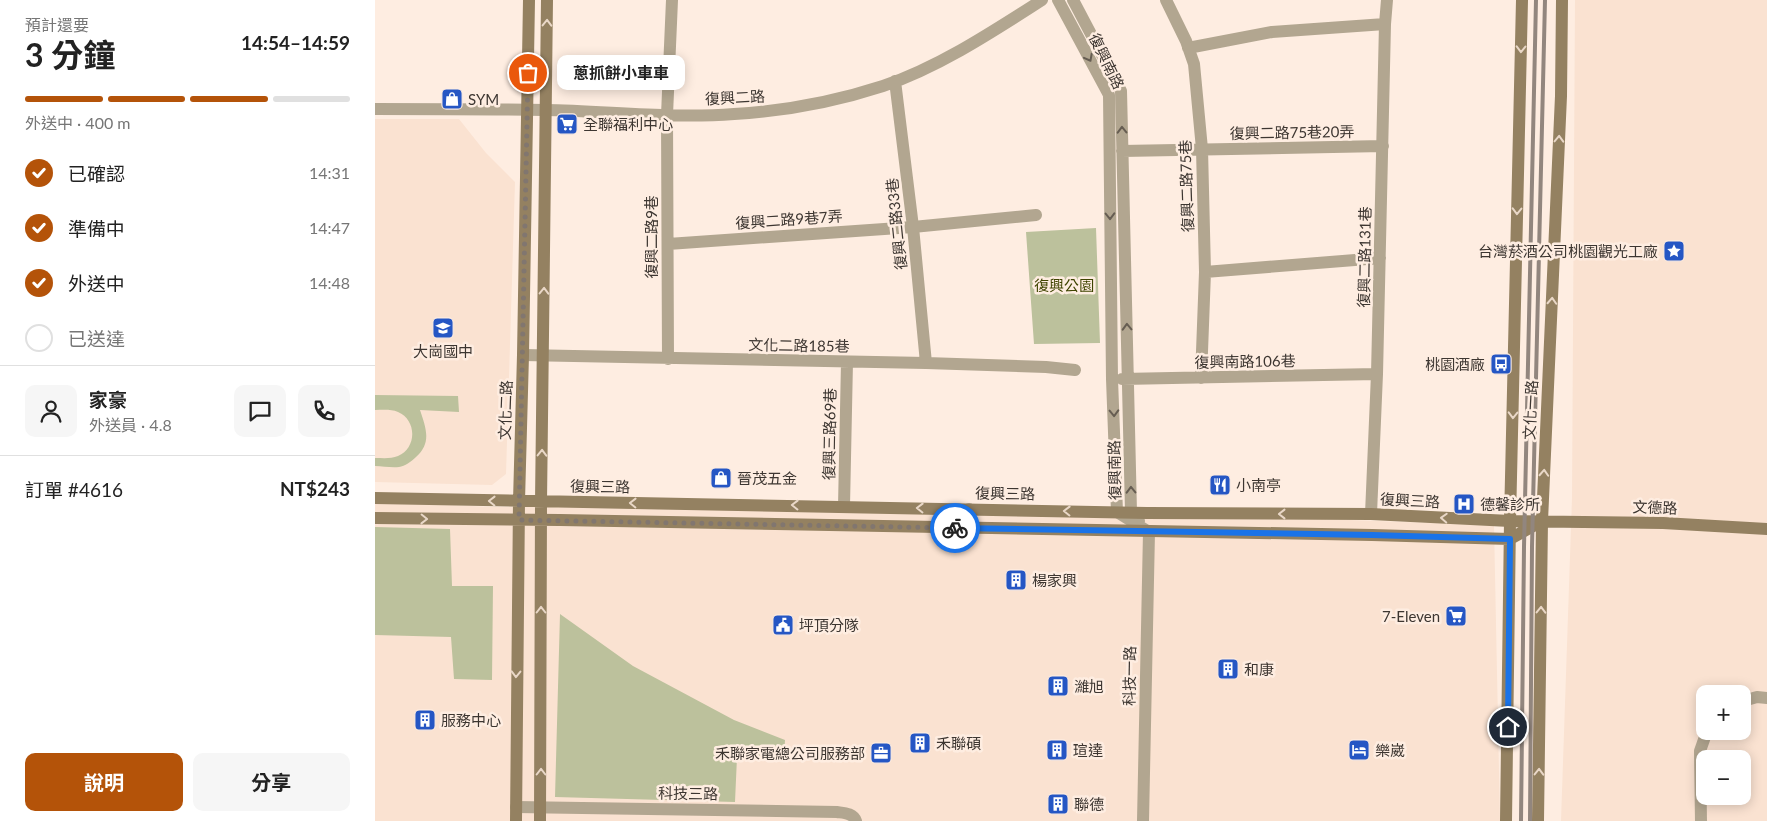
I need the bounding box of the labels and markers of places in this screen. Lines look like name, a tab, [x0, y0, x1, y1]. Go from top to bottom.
pin	[507, 52, 549, 94]
callout: 蔥抓餅小車車	[558, 56, 685, 90]
shop icon: SYM	[440, 87, 464, 111]
place label: SYM	[468, 90, 499, 108]
supermarket icon: 全聯福利中心	[555, 112, 579, 136]
place label: 全聯福利中心	[583, 115, 673, 133]
place icon: 台灣菸酒公司桃園觀光工廠	[1662, 239, 1686, 263]
place label: 台灣菸酒公司桃園觀光工廠	[1478, 242, 1658, 260]
school or university icon: 大崗國中	[431, 316, 455, 340]
place label: 大崗國中	[413, 342, 473, 360]
bus stop icon: 桃園酒廠	[1489, 352, 1513, 376]
place label: 桃園酒廠	[1425, 355, 1485, 373]
shop icon: 晉茂五金	[709, 466, 733, 490]
place label: 晉茂五金	[737, 469, 797, 487]
restaurant icon: 小南亭	[1208, 473, 1232, 497]
place label: 小南亭	[1236, 476, 1281, 494]
hospital icon: 德馨診所	[1452, 492, 1476, 516]
place label: 德馨診所	[1480, 495, 1540, 513]
building icon: 楊家興	[1004, 568, 1028, 592]
place label: 楊家興	[1032, 571, 1077, 589]
supermarket icon: 7-Eleven	[1444, 604, 1468, 628]
place label: 7-Eleven	[1382, 607, 1440, 625]
public building icon: 坪頂分隊	[771, 613, 795, 637]
place label: 坪頂分隊	[799, 616, 859, 634]
building icon: 和康	[1216, 657, 1240, 681]
place label: 和康	[1244, 660, 1274, 678]
building icon: 濰旭	[1046, 674, 1070, 698]
place label: 濰旭	[1074, 677, 1104, 695]
pin	[1487, 706, 1529, 748]
building icon: 服務中心	[413, 708, 437, 732]
place label: 服務中心	[441, 711, 501, 729]
building icon: 禾聯碩	[908, 731, 932, 755]
place label: 禾聯碩	[936, 734, 981, 752]
building icon: 瑄達	[1045, 738, 1069, 762]
hotel icon: 樂崴	[1347, 738, 1371, 762]
office icon: 禾聯家電總公司服務部	[869, 741, 893, 765]
place label: 瑄達	[1073, 741, 1103, 759]
place label: 樂崴	[1375, 741, 1405, 759]
place label: 禾聯家電總公司服務部	[715, 744, 865, 762]
building icon: 聯德	[1046, 792, 1070, 816]
place label: 聯德	[1074, 795, 1104, 813]

